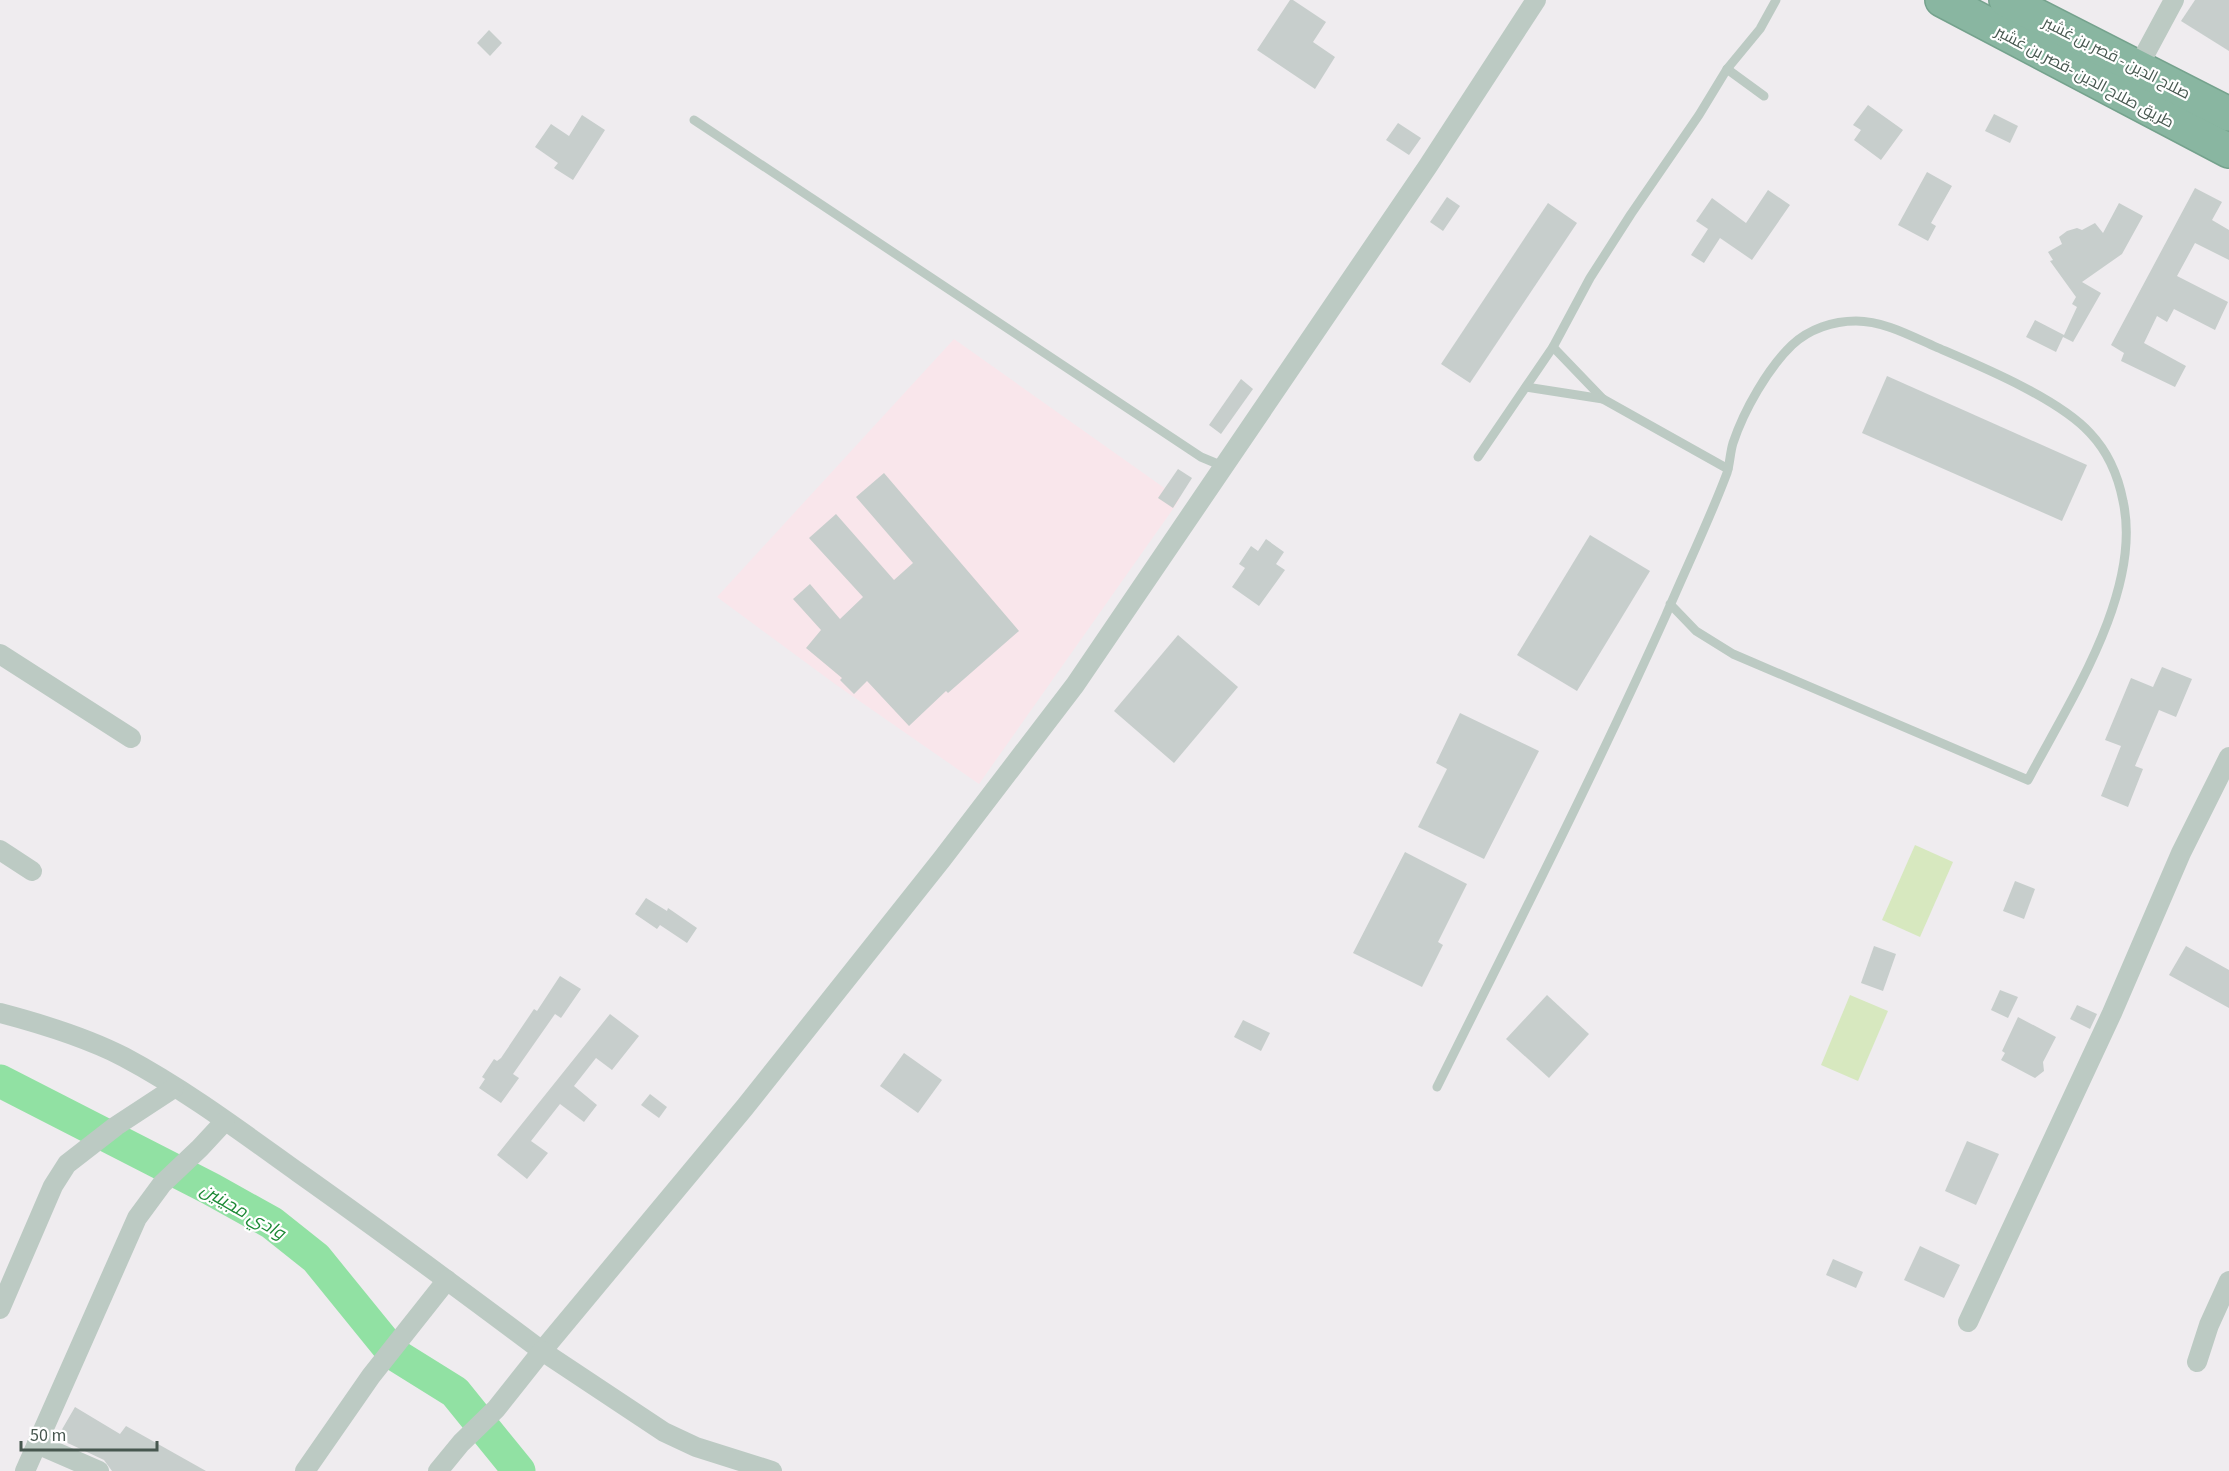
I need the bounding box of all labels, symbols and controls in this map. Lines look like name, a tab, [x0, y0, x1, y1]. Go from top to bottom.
street label: صلاح الدين - قصر بن غشير	[2038, 11, 2194, 105]
street label: طريق صلاح الدين -قصر بن غشير	[1991, 20, 2178, 133]
water label: وادي مجينين	[195, 1177, 291, 1247]
scale bar	[21, 1414, 158, 1452]
text: 50 m	[30, 1423, 66, 1448]

